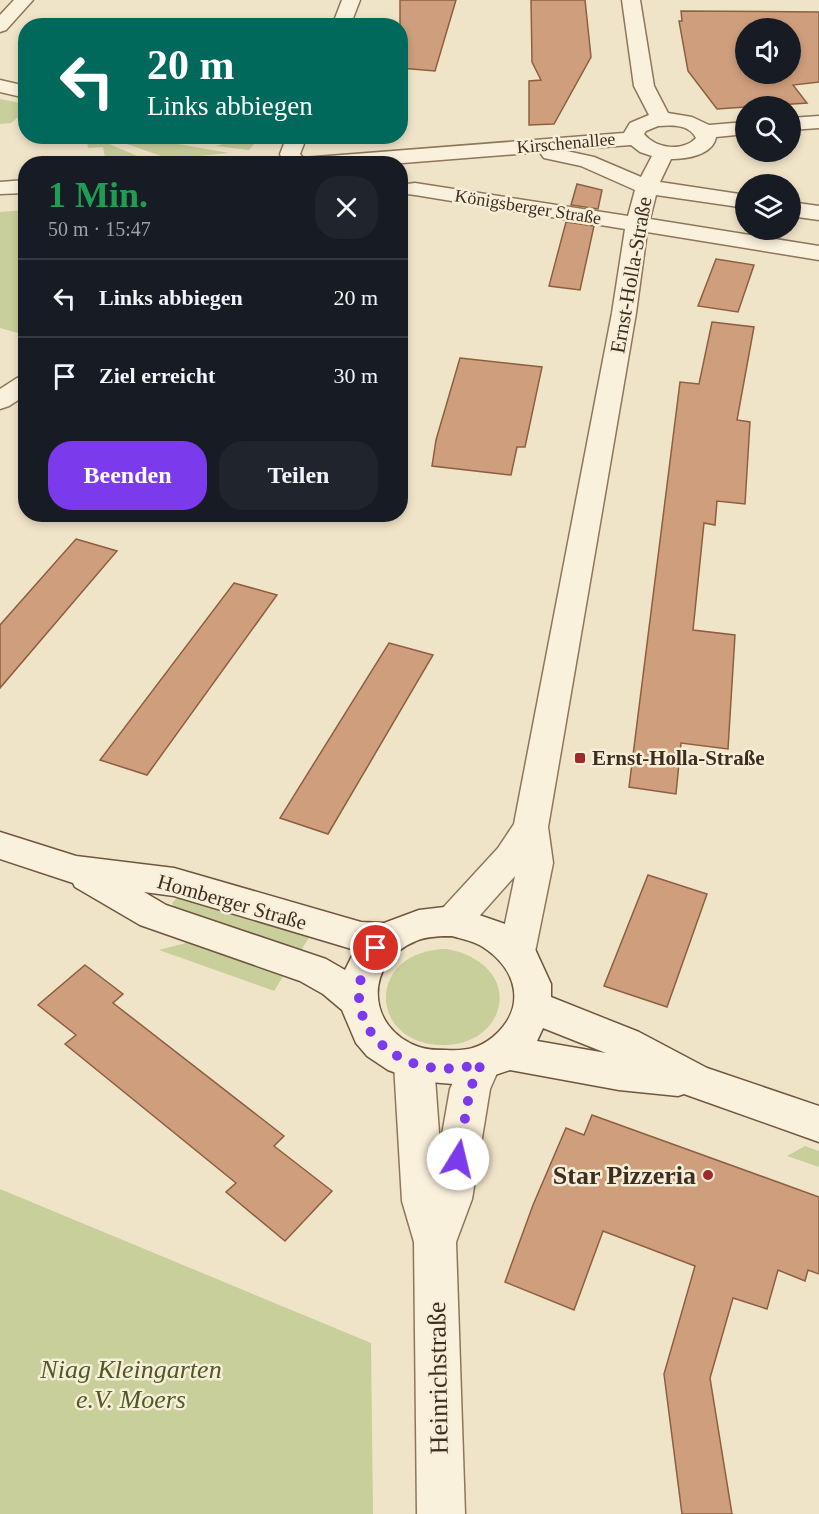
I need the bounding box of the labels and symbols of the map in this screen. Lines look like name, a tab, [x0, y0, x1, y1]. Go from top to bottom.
street label: Kirschenallee	[516, 129, 616, 157]
street label: Königsberger Straße	[453, 186, 603, 228]
street label: Ernst-Holla-Straße	[605, 195, 657, 355]
place label: Ernst-Holla-Straße	[592, 746, 765, 770]
marker: Ernst-Holla-Straße	[573, 751, 587, 765]
street label: Homberger Straße	[155, 869, 309, 935]
pin	[350, 922, 401, 973]
position arrow	[426, 1127, 490, 1191]
place label: Star Pizzeria	[553, 1161, 696, 1190]
marker: Star Pizzeria	[701, 1168, 715, 1182]
street label: Heinrichstraße	[422, 1301, 454, 1455]
park label: Niag Kleingarten e.V. Moers	[39, 1355, 222, 1414]

